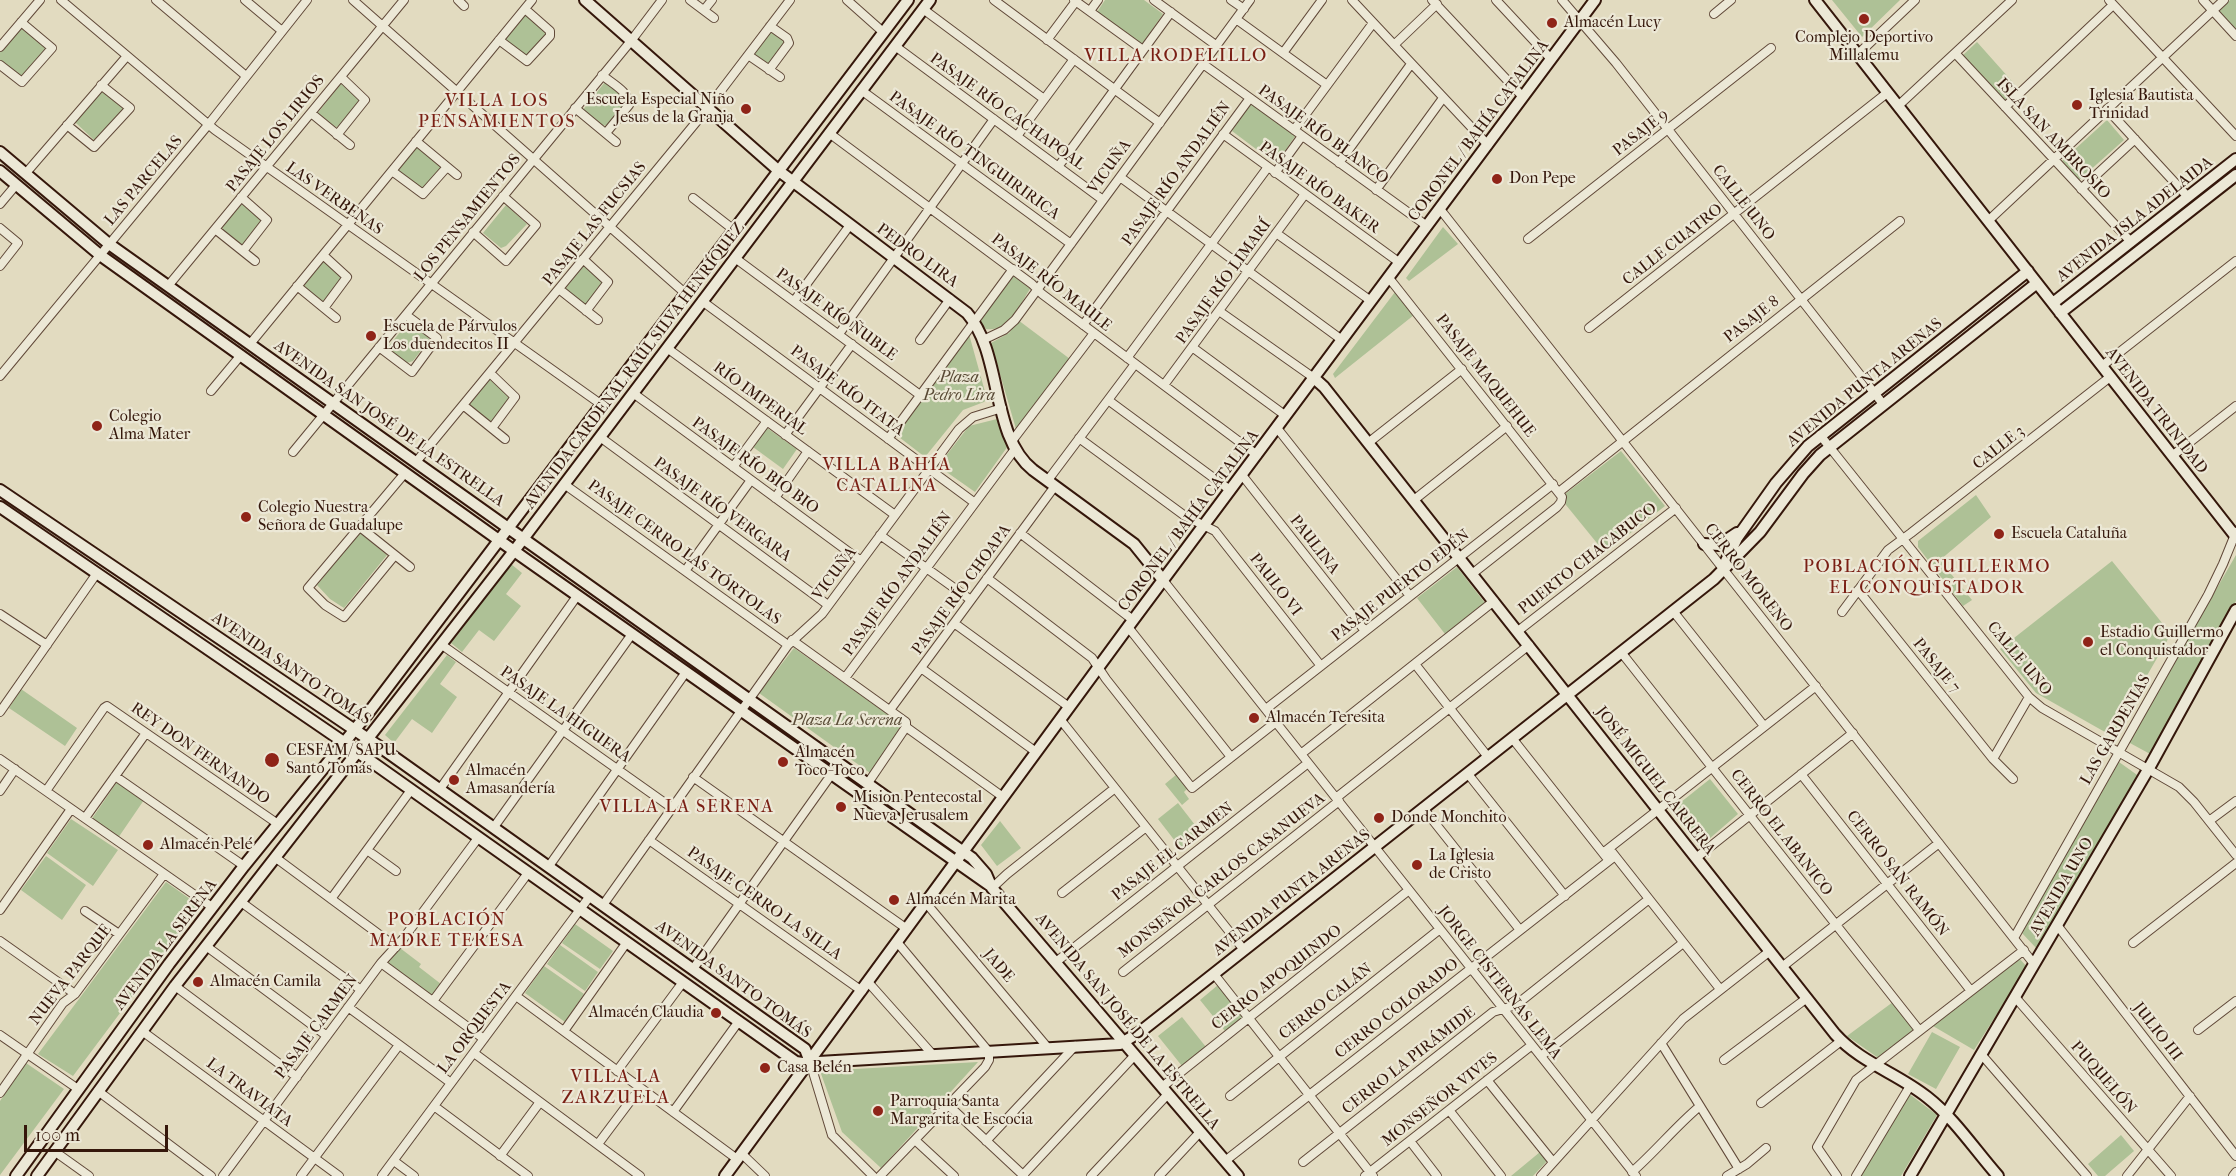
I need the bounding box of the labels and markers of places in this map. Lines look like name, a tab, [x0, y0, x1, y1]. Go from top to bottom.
marker: Complejo Deportivo Millalemu	[1857, 12, 1871, 26]
place label: Almacén Lucy	[1564, 13, 1661, 33]
marker: Almacén Lucy	[1545, 16, 1559, 30]
place label: Complejo Deportivo Millalemu	[1795, 28, 1933, 66]
place label: Iglesia Bautista Trinidad	[2089, 86, 2194, 124]
place label: Escuela Especial Niño Jesus de la Granja	[586, 90, 734, 128]
marker: Iglesia Bautista Trinidad	[2070, 98, 2084, 112]
marker: Escuela Especial Niño Jesus de la Granja	[739, 102, 753, 116]
place label: Don Pepe	[1509, 169, 1576, 189]
marker: Don Pepe	[1490, 172, 1504, 186]
place label: Escuela de Párvulos Los duendecitos II	[383, 317, 517, 355]
marker: Escuela de Párvulos Los duendecitos II	[364, 329, 378, 343]
place label: Colegio Alma Mater	[109, 407, 190, 445]
marker: Colegio Alma Mater	[90, 419, 104, 433]
place label: Colegio Nuestra Señora de Guadalupe	[258, 498, 403, 536]
marker: Colegio Nuestra Señora de Guadalupe	[239, 510, 253, 524]
place label: Escuela Cataluña	[2011, 524, 2127, 544]
marker: Escuela Cataluña	[1992, 527, 2006, 541]
place label: Estadio Guillermo el Conquistador	[2100, 623, 2224, 661]
marker: Estadio Guillermo el Conquistador	[2081, 635, 2095, 649]
place label: Almacén Teresita	[1266, 708, 1385, 728]
marker: Almacén Teresita	[1247, 711, 1261, 725]
place label: CESFAM/ SAPU Santo Tomás	[286, 741, 396, 779]
place label: Almacén Toco-Toco	[795, 743, 864, 781]
marker: CESFAM/ SAPU Santo Tomás	[263, 751, 281, 769]
marker: Almacén Toco-Toco	[776, 755, 790, 769]
place label: Almacén Amasandería	[466, 761, 555, 799]
marker: Almacén Amasandería	[447, 773, 461, 787]
place label: Mision Pentecostal Nueva Jerusalem	[853, 788, 982, 826]
marker: Mision Pentecostal Nueva Jerusalem	[834, 800, 848, 814]
place label: Donde Monchito	[1391, 808, 1507, 828]
marker: Donde Monchito	[1372, 811, 1386, 825]
place label: Almacén Pelé	[160, 835, 253, 855]
marker: Almacén Pelé	[141, 838, 155, 852]
place label: La Iglesia de Cristo	[1429, 846, 1494, 884]
marker: La Iglesia de Cristo	[1410, 858, 1424, 872]
place label: Almacén Marita	[906, 890, 1016, 910]
marker: Almacén Marita	[887, 893, 901, 907]
place label: Almacén Camila	[210, 972, 321, 992]
marker: Almacén Camila	[191, 975, 205, 989]
place label: Almacén Claudia	[588, 1003, 704, 1023]
marker: Almacén Claudia	[709, 1006, 723, 1020]
place label: Casa Belén	[777, 1058, 852, 1078]
marker: Casa Belén	[758, 1061, 772, 1075]
place label: Parroquia Santa Margarita de Escocia	[890, 1092, 1033, 1130]
marker: Parroquia Santa Margarita de Escocia	[871, 1104, 885, 1118]

